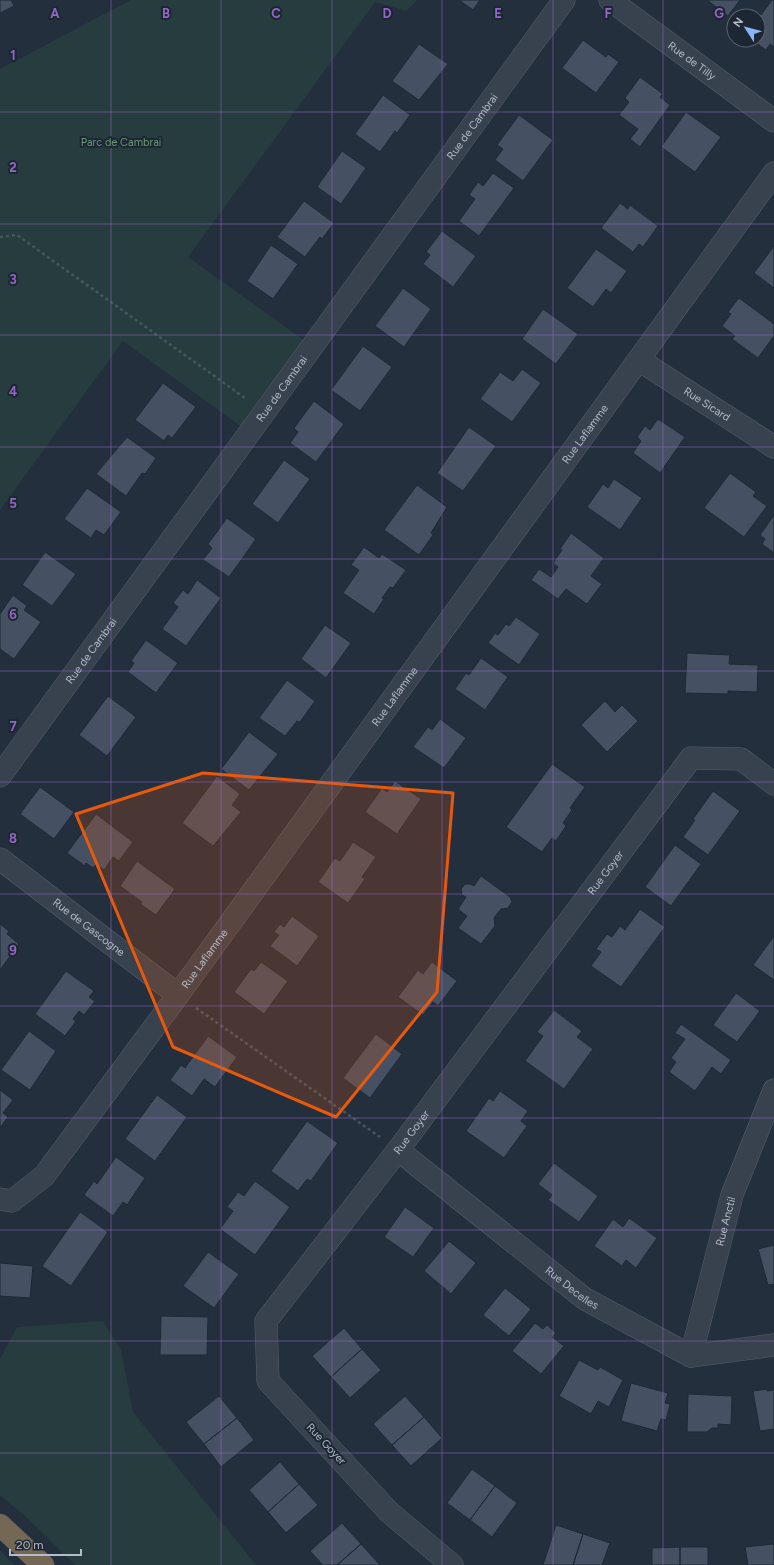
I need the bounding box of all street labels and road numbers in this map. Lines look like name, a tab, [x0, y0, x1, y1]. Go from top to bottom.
street label: Rue de Tilly	[666, 39, 719, 83]
street label: Rue de Cambrai	[444, 91, 500, 162]
street label: Rue de Cambrai	[253, 353, 310, 424]
street label: Rue Sicard	[681, 384, 733, 424]
street label: Rue Laflamme	[559, 402, 611, 466]
street label: Rue de Cambrai	[63, 615, 119, 686]
street label: Rue Laflamme	[369, 664, 420, 728]
street label: Rue Goyer	[585, 848, 626, 897]
street label: Rue de Gascogne	[50, 895, 128, 959]
street label: Rue Laflamme	[179, 926, 230, 991]
street label: Rue Goyer	[391, 1107, 432, 1157]
street label: Rue Anctil	[713, 1195, 738, 1247]
street label: Rue Decelles	[543, 1264, 601, 1312]
street label: Rue Goyer	[304, 1421, 349, 1468]

